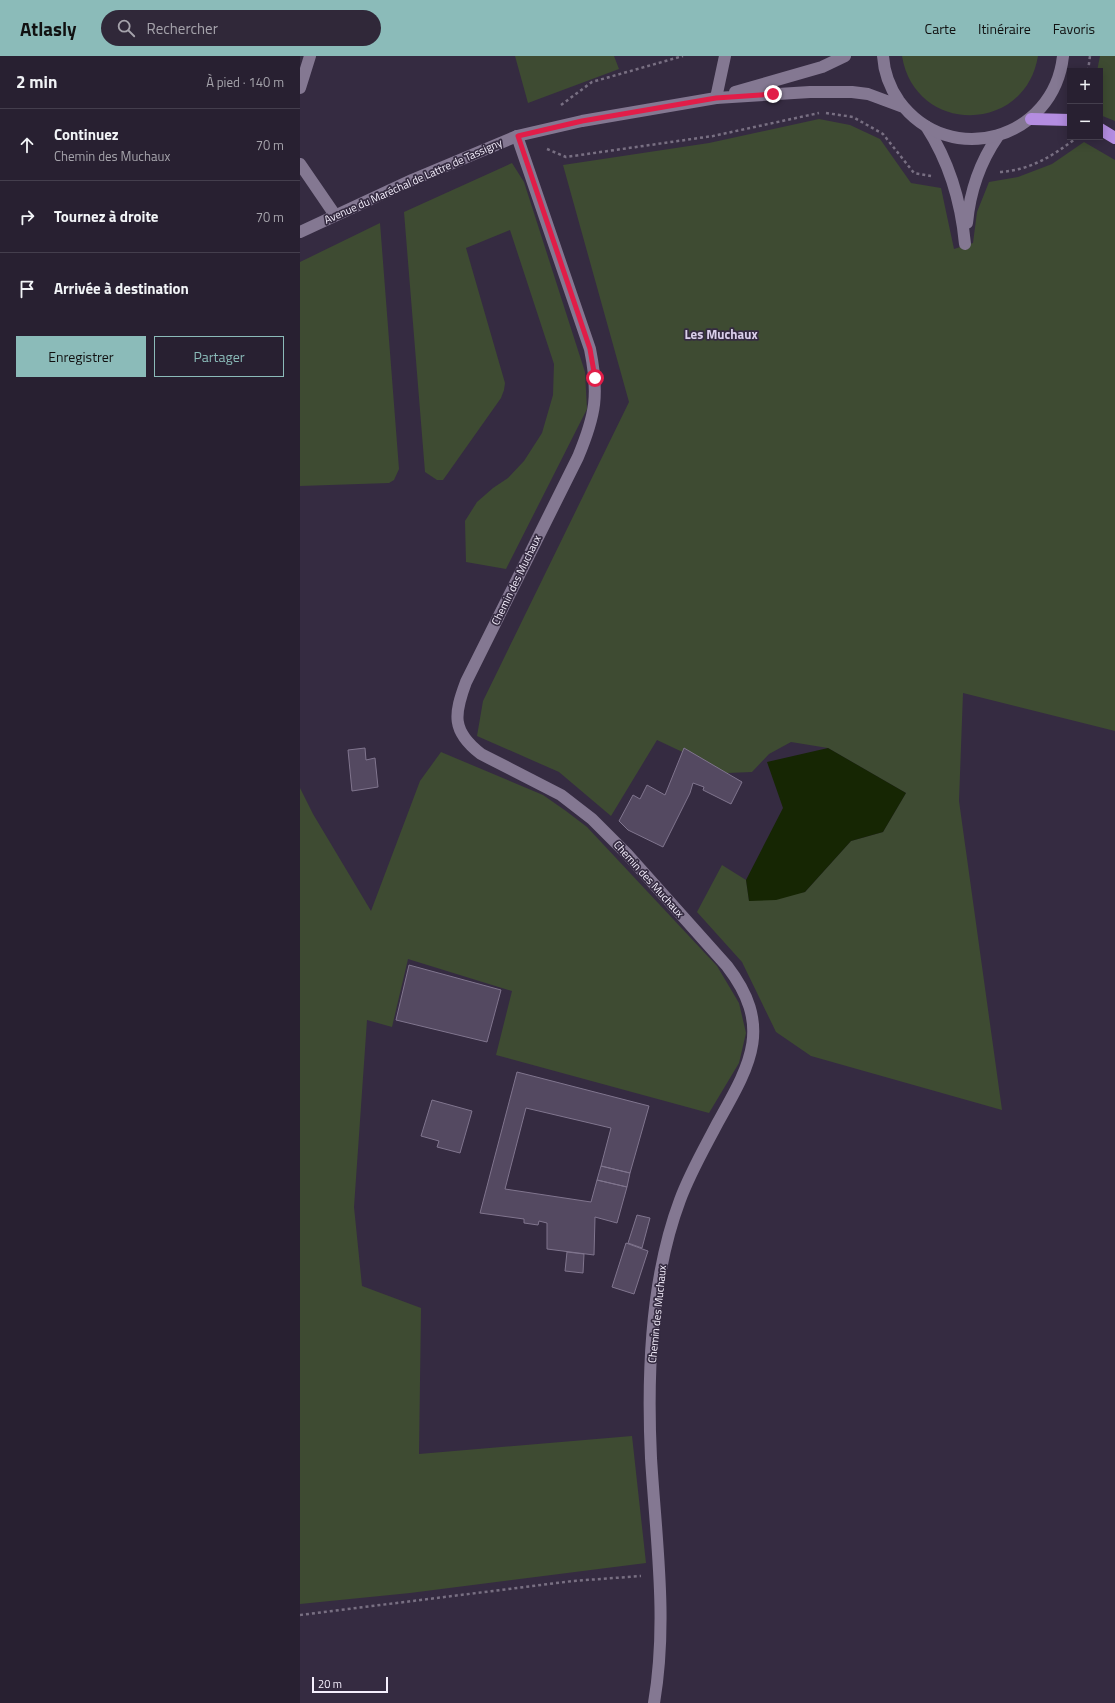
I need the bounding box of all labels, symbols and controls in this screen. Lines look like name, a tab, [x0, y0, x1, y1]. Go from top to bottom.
search box	[101, 10, 381, 46]
text: Atlasly	[20, 14, 77, 43]
icon: search	[115, 17, 137, 39]
text: Rechercher	[147, 17, 218, 40]
text: Carte	[925, 18, 956, 39]
text: Itinéraire	[978, 18, 1031, 39]
text: Favoris	[1053, 18, 1095, 39]
map controls	[1067, 68, 1103, 140]
button: +	[1067, 68, 1103, 104]
text: 2 min	[16, 69, 57, 95]
text: À pied · 140 m	[206, 72, 284, 92]
route end	[764, 85, 782, 103]
button: −	[1067, 104, 1103, 140]
text: Continuez	[54, 123, 119, 146]
icon: ahead	[16, 134, 38, 156]
street label: Avenue du Maréchal de Lattre de Tassigny	[321, 134, 505, 228]
text: 70 m	[256, 135, 284, 155]
text: Chemin des Muchaux	[54, 146, 170, 166]
text: Tournez à droite	[54, 205, 159, 228]
icon: right	[16, 206, 38, 228]
text: 70 m	[256, 207, 284, 227]
text: Arrivée à destination	[54, 277, 189, 300]
icon: arrive	[16, 278, 38, 300]
district label: Les Muchaux	[684, 324, 758, 344]
button: Enregistrer	[16, 336, 146, 377]
button: Partager	[154, 336, 284, 377]
route start	[586, 369, 604, 387]
street label: Chemin des Muchaux	[487, 532, 545, 628]
street label: Chemin des Muchaux	[610, 837, 688, 921]
street label: Chemin des Muchaux	[644, 1264, 670, 1364]
scale bar	[312, 1675, 388, 1694]
text: 20 m	[318, 1676, 342, 1692]

